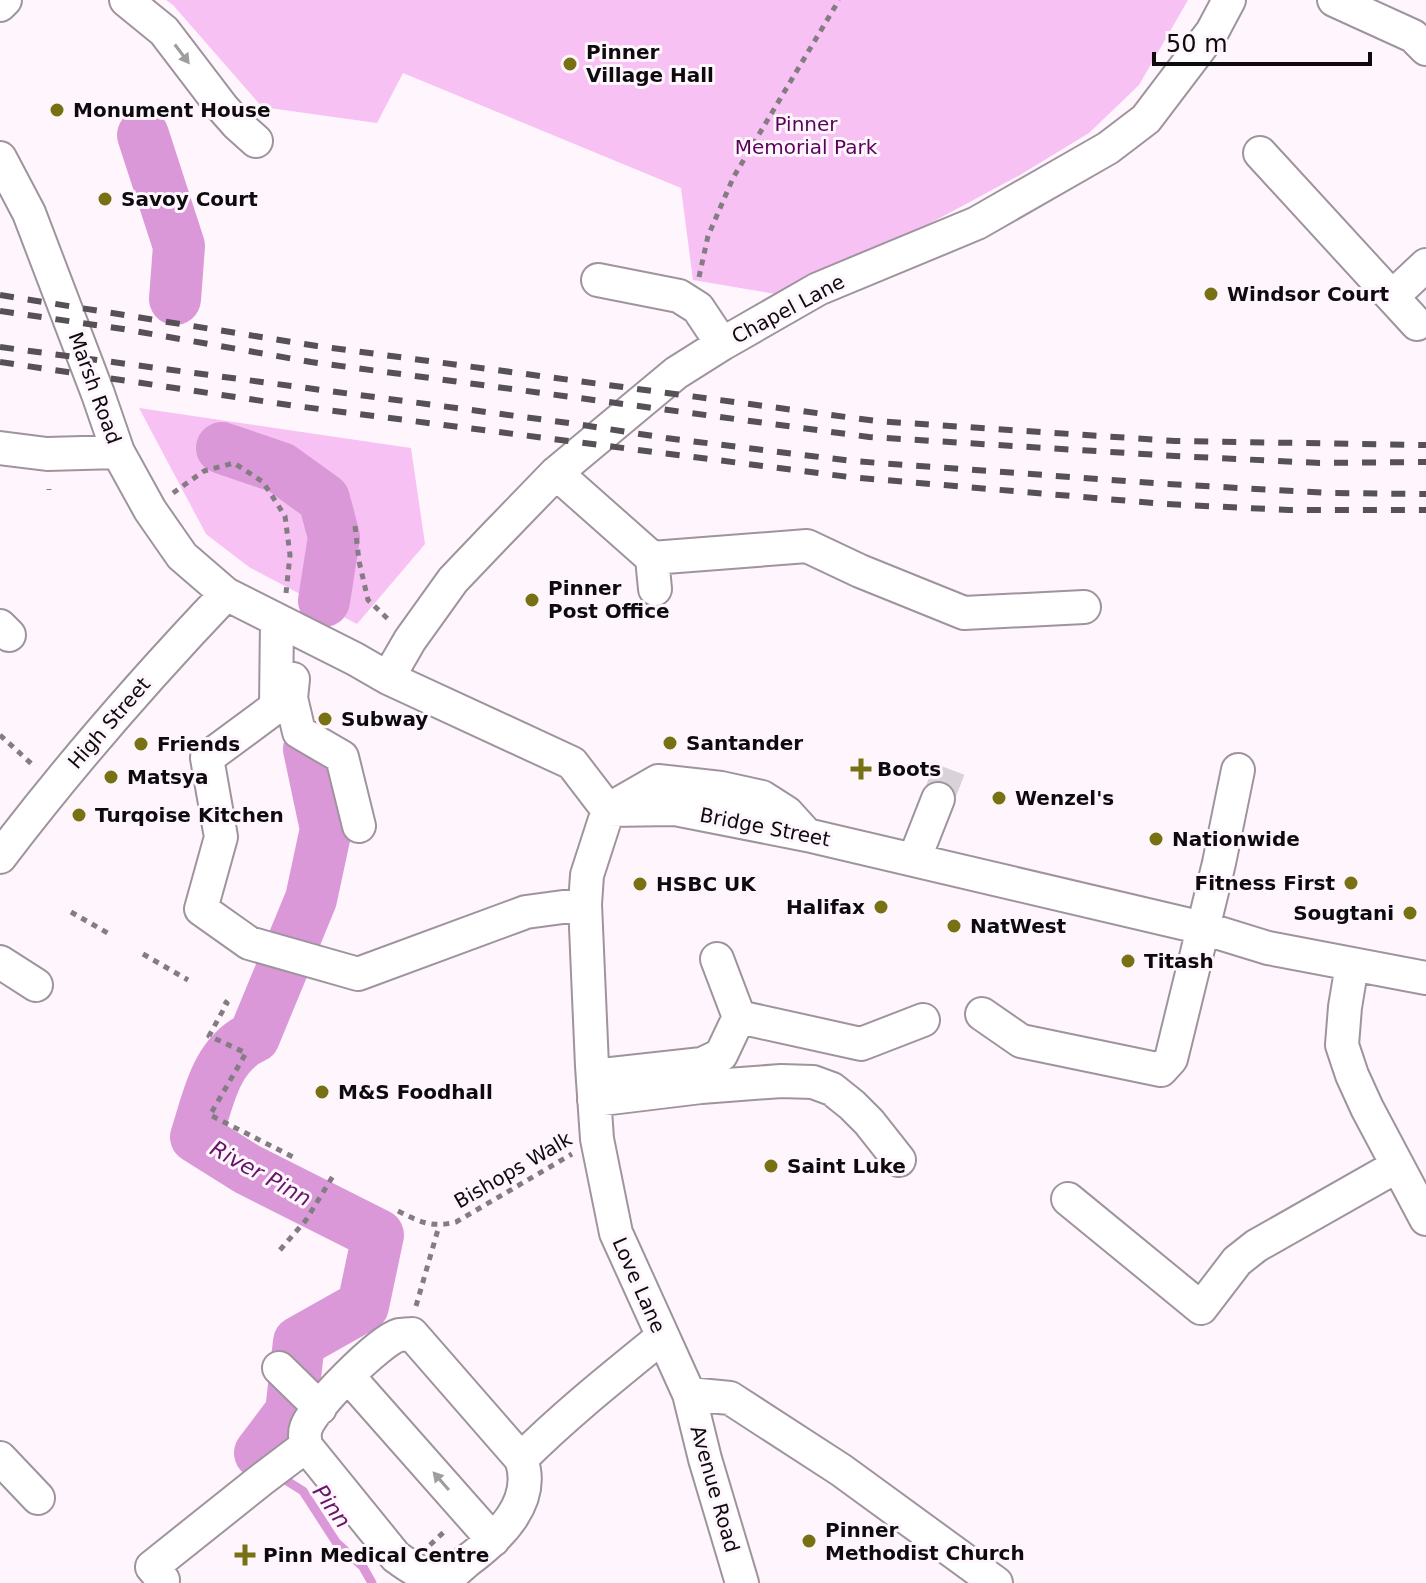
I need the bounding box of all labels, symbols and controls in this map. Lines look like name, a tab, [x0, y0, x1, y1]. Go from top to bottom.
scale bar	[1154, 16, 1370, 66]
text: 50 m	[1166, 30, 1228, 58]
place label: Pinner Village Hall	[586, 40, 714, 87]
one-way arrow	[173, 44, 189, 64]
marker: Pinner Village Hall	[561, 55, 579, 73]
place label: Monument House	[73, 98, 270, 122]
marker: Monument House	[48, 101, 66, 119]
park label: Pinner Memorial Park	[735, 112, 878, 159]
place label: Savoy Court	[121, 187, 258, 211]
marker: Savoy Court	[96, 190, 114, 208]
street label: Chapel Lane	[728, 269, 848, 349]
place label: Windsor Court	[1227, 282, 1389, 306]
marker: Windsor Court	[1202, 285, 1220, 303]
street label: Marsh Road	[64, 329, 126, 447]
place label: Pinner Post Office	[548, 576, 670, 623]
marker: Pinner Post Office	[523, 591, 541, 609]
street label: High Street	[63, 672, 155, 774]
place label: Subway	[341, 707, 428, 731]
marker: Subway	[316, 710, 334, 728]
place label: Santander	[686, 731, 803, 755]
place label: Friends	[157, 732, 240, 756]
marker: Santander	[661, 734, 679, 752]
marker: Friends	[132, 735, 150, 753]
place label: Boots	[877, 757, 941, 781]
marker: Boots	[852, 760, 870, 778]
place label: Matsya	[127, 765, 208, 789]
marker: Matsya	[102, 768, 120, 786]
place label: Wenzel's	[1015, 786, 1114, 810]
marker: Wenzel's	[990, 789, 1008, 807]
place label: Turqoise Kitchen	[95, 803, 284, 827]
street label: Bridge Street	[698, 803, 832, 851]
marker: Turqoise Kitchen	[70, 806, 88, 824]
place label: Nationwide	[1172, 827, 1300, 851]
marker: Nationwide	[1147, 830, 1165, 848]
place label: Fitness First	[1195, 871, 1335, 895]
place label: HSBC UK	[656, 872, 757, 896]
marker: Fitness First	[1342, 874, 1360, 892]
marker: HSBC UK	[631, 875, 649, 893]
place label: Halifax	[786, 895, 865, 919]
marker: Halifax	[872, 898, 890, 916]
place label: Sougtani	[1293, 901, 1394, 925]
marker: Sougtani	[1401, 904, 1419, 922]
place label: NatWest	[970, 914, 1067, 938]
marker: NatWest	[945, 917, 963, 935]
place label: Titash	[1144, 949, 1214, 973]
marker: Titash	[1119, 952, 1137, 970]
place label: M&S Foodhall	[338, 1080, 493, 1104]
marker: M&S Foodhall	[313, 1083, 331, 1101]
street label: Bishops Walk	[450, 1126, 577, 1213]
water label: River Pinn	[206, 1136, 315, 1211]
place label: Saint Luke	[787, 1154, 906, 1178]
marker: Saint Luke	[762, 1157, 780, 1175]
street label: Love Lane	[607, 1234, 671, 1336]
street label: Avenue Road	[685, 1423, 745, 1555]
one-way arrow	[433, 1472, 450, 1492]
water label: Pinn	[308, 1480, 356, 1533]
place label: Pinner Methodist Church	[825, 1518, 1025, 1565]
marker: Pinner Methodist Church	[800, 1532, 818, 1550]
place label: Pinn Medical Centre	[263, 1543, 489, 1567]
marker: Pinn Medical Centre	[234, 1544, 256, 1566]

